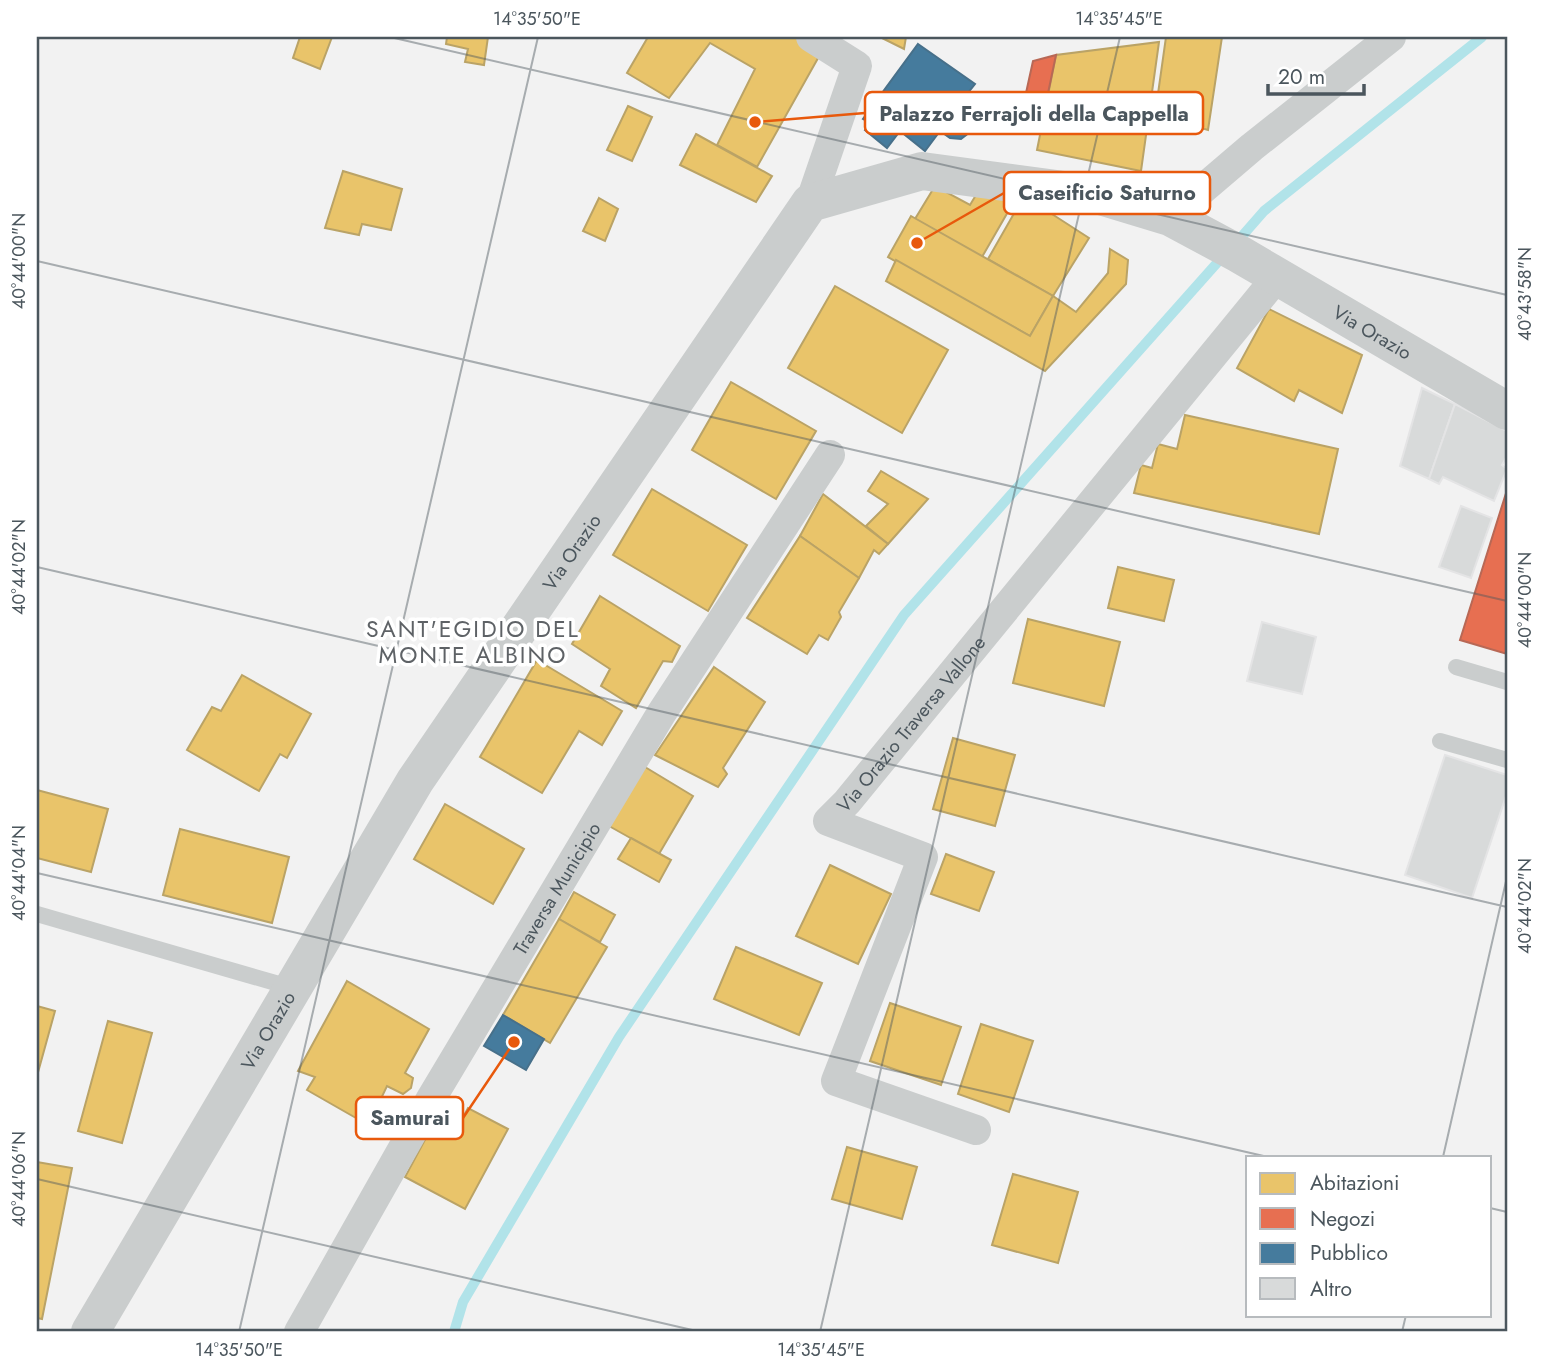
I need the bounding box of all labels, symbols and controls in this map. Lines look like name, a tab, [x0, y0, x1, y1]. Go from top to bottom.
text: 14°35'50"E	[493, 6, 581, 32]
text: 14°35'45"E	[1075, 6, 1163, 32]
scale bar	[1268, 52, 1364, 96]
text: 20 m	[1278, 62, 1325, 92]
callout: Palazzo Ferrajoli della Cappella	[865, 92, 1203, 134]
text: Palazzo Ferrajoli della Cappella	[879, 99, 1189, 129]
callout: Caseificio Saturno	[1004, 172, 1210, 214]
text: Caseificio Saturno	[1018, 178, 1196, 208]
text: 40°44'00"N	[6, 213, 32, 309]
text: 40°43'58"N	[1512, 247, 1538, 341]
street label: Via Orazio	[1328, 298, 1417, 366]
street label: Via Orazio	[536, 508, 607, 596]
text: 40°44'02"N	[6, 519, 32, 615]
text: 40°44'00"N	[1512, 552, 1538, 648]
district label: SANT'EGIDIO DEL MONTE ALBINO	[366, 612, 580, 672]
street label: Via Orazio Traversa Vallone	[831, 630, 992, 818]
street label: Traversa Municipio	[507, 817, 607, 960]
text: 40°44'04"N	[6, 825, 32, 921]
text: 40°44'02"N	[1512, 858, 1538, 954]
street label: Via Orazio	[234, 986, 302, 1075]
callout: Samurai	[356, 1097, 463, 1139]
text: Samurai	[370, 1103, 450, 1133]
text: 40°44'06"N	[6, 1131, 32, 1227]
legend	[1246, 1156, 1492, 1316]
text: Abitazioni	[1310, 1168, 1400, 1198]
text: Negozi	[1310, 1204, 1375, 1234]
text: Pubblico	[1310, 1238, 1388, 1268]
text: Altro	[1310, 1274, 1352, 1304]
text: 14°35'50"E	[195, 1337, 283, 1363]
text: 14°35'45"E	[777, 1337, 865, 1363]

